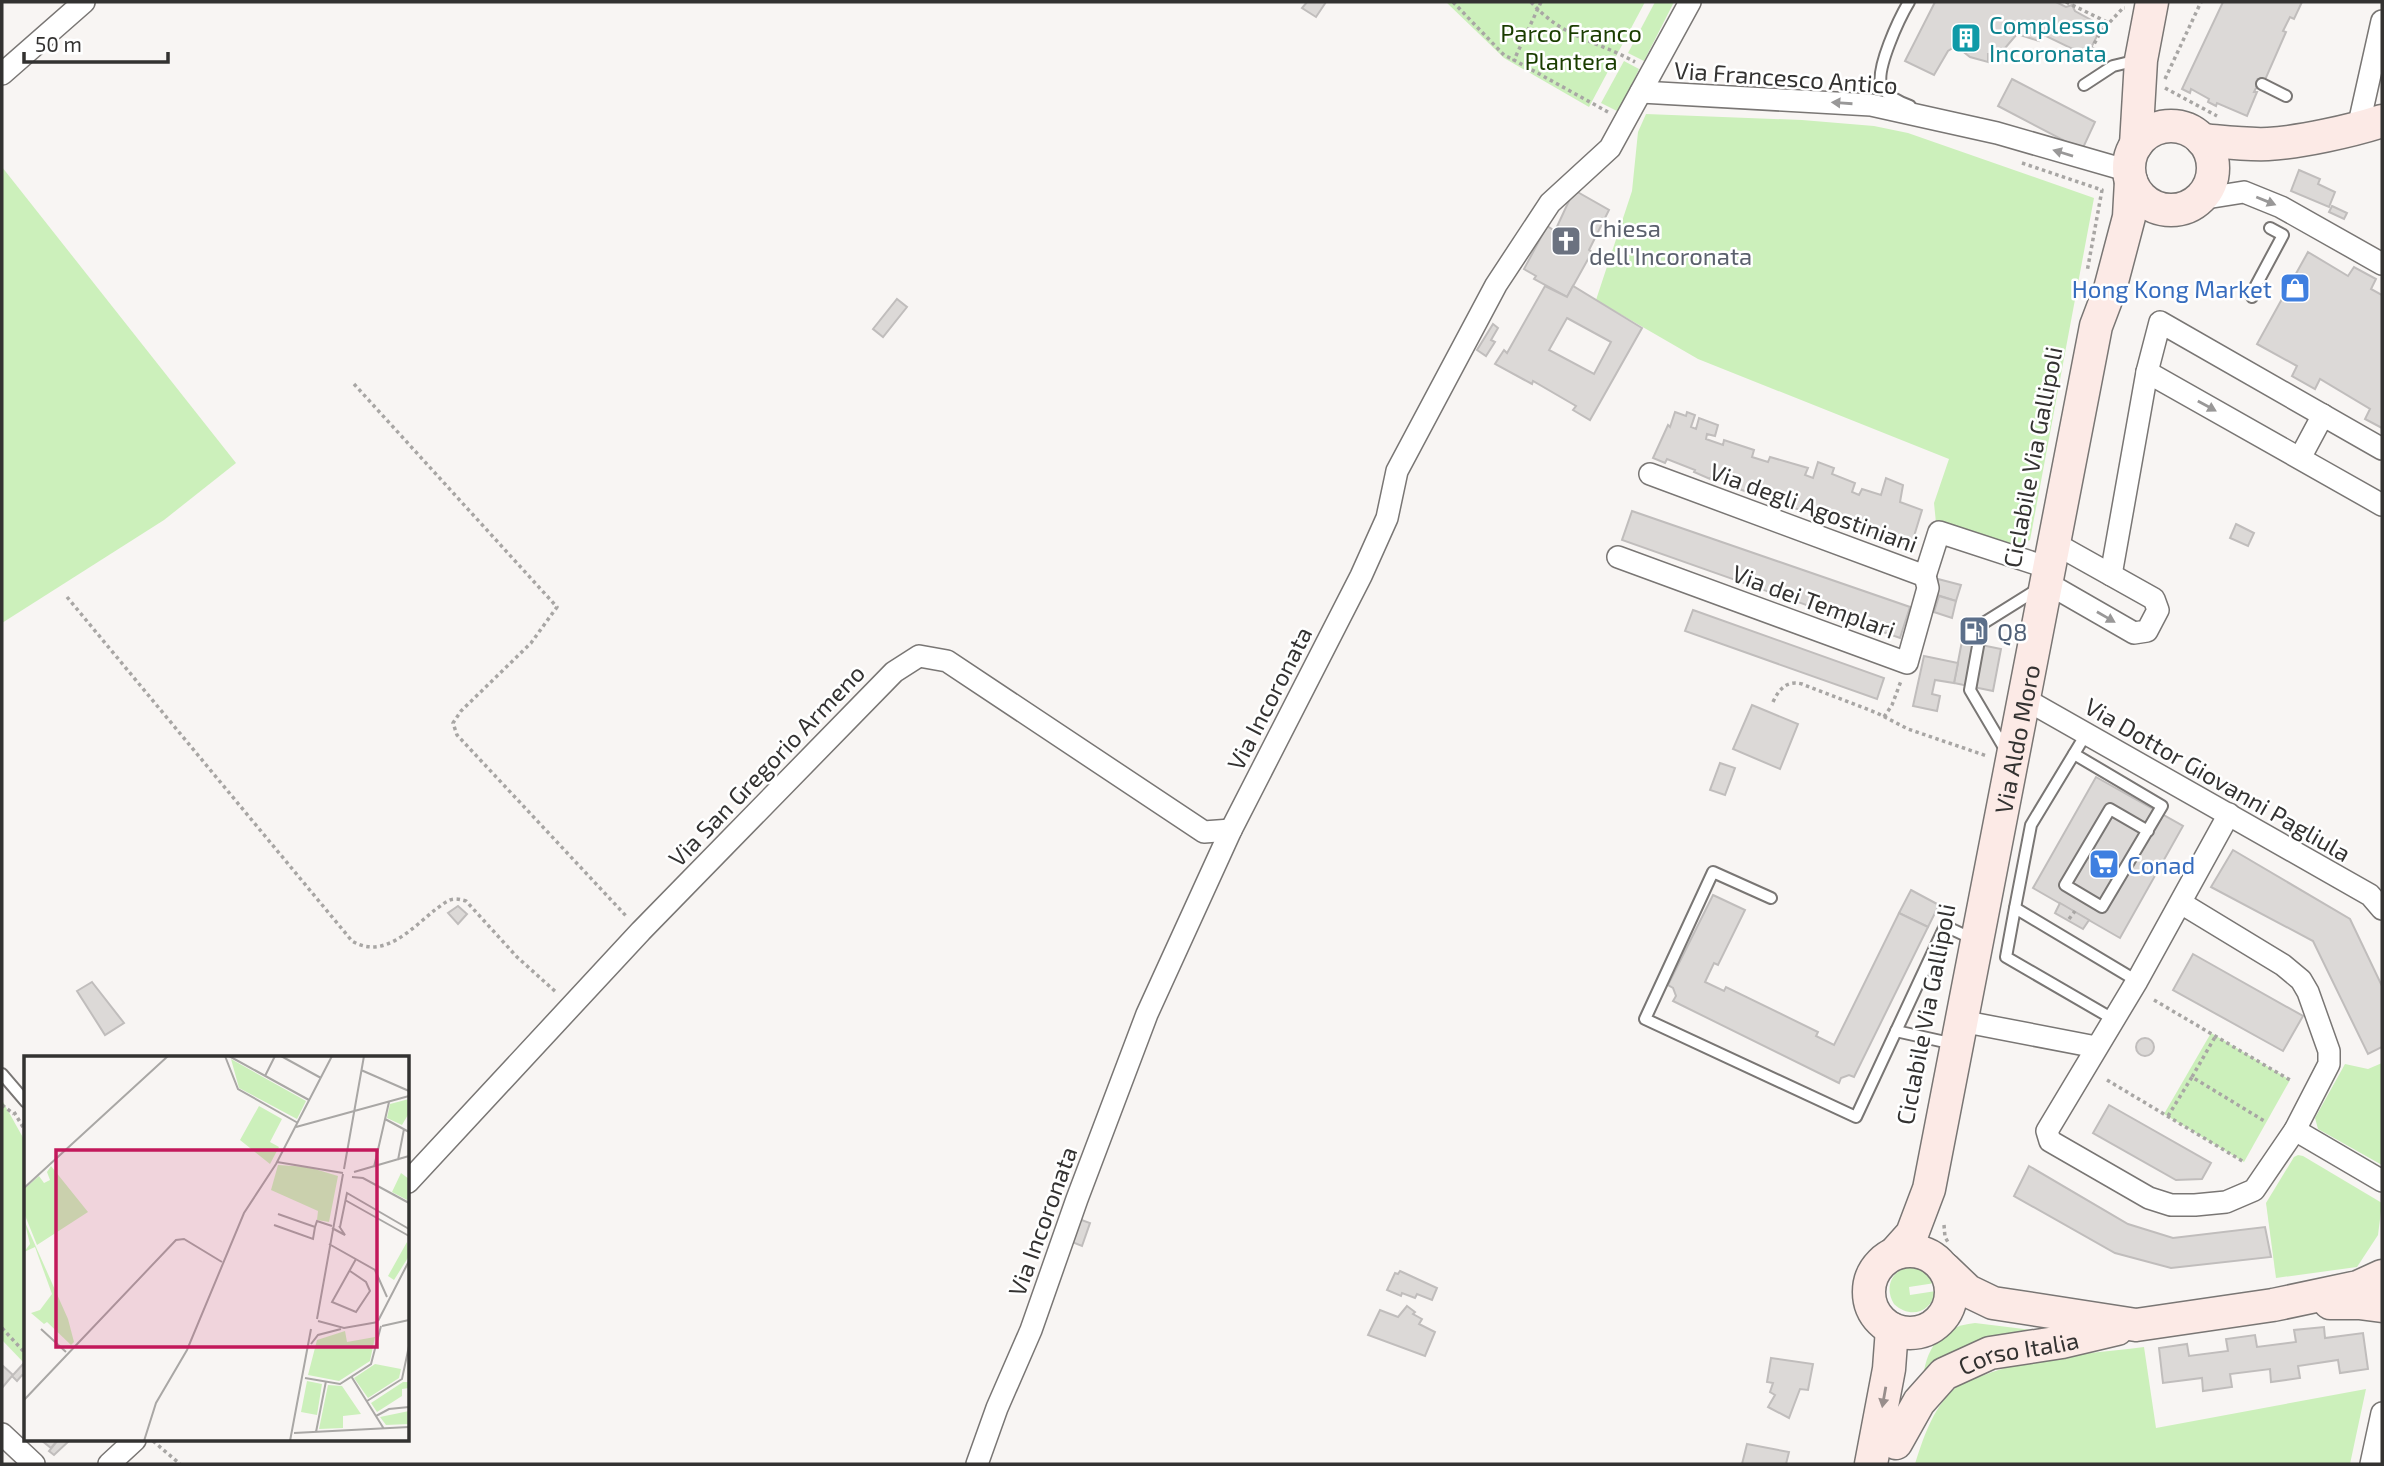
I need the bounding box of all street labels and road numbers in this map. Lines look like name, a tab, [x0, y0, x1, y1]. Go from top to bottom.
street label: Via Francesco Antico	[1673, 55, 1899, 99]
street label: Ciclabile Via Gallipoli	[1996, 344, 2068, 570]
street label: Via degli Agostiniani	[1706, 456, 1922, 558]
street label: Via dei Templari	[1728, 558, 1900, 644]
street label: Via Incoronata	[1220, 622, 1318, 774]
street label: Via San Gregorio Armeno	[662, 658, 870, 872]
street label: Via Aldo Moro	[1988, 662, 2045, 816]
street label: Via Dottor Giovanni Pagliula	[2080, 691, 2356, 867]
street label: Ciclabile Via Gallipoli	[1889, 901, 1961, 1127]
street label: Via Incoronata	[1002, 1142, 1082, 1300]
street label: Corso Italia	[1953, 1324, 2081, 1380]

